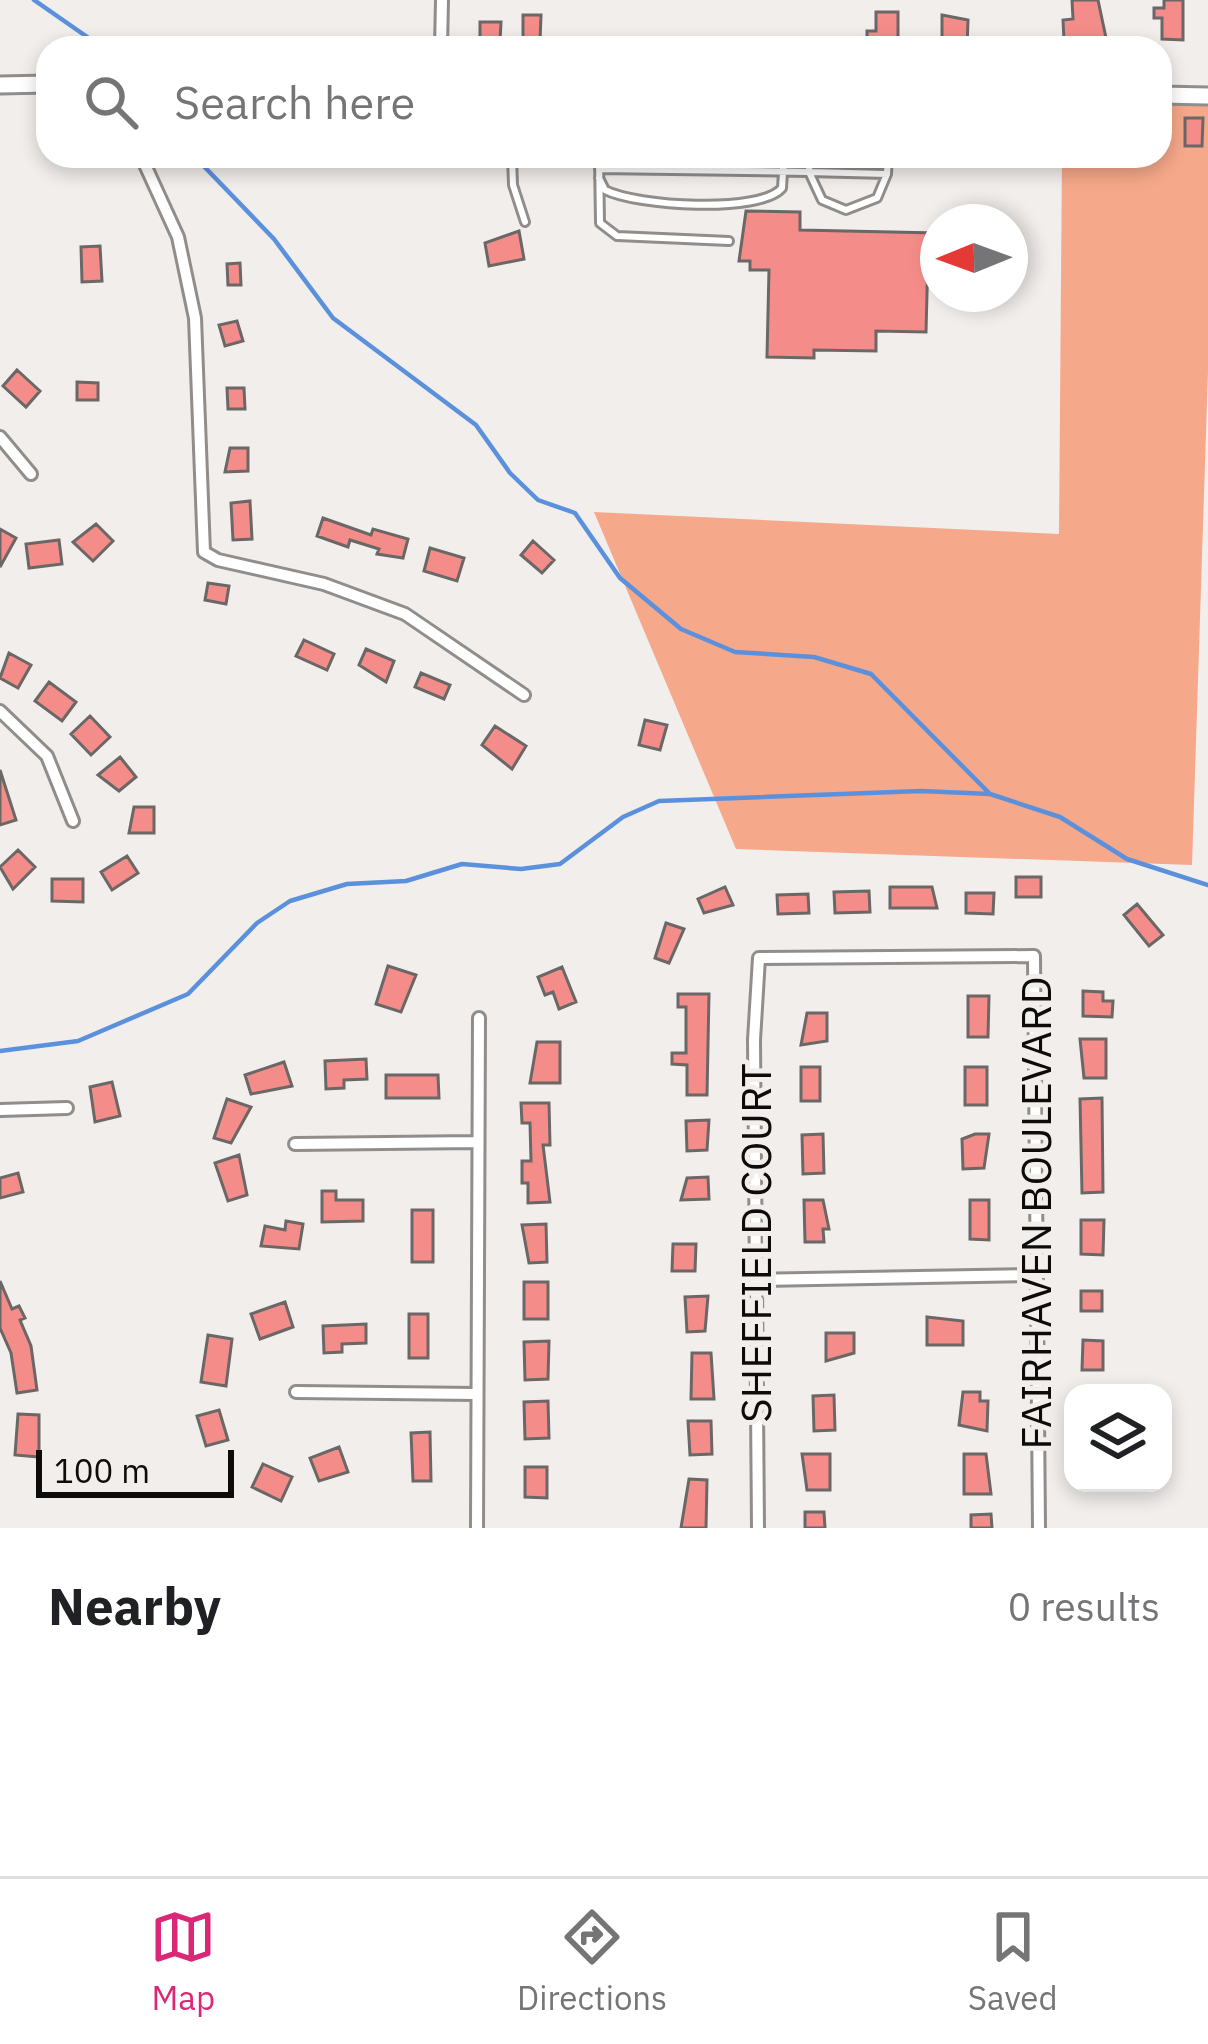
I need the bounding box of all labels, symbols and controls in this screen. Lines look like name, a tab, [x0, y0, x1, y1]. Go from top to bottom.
search box	[36, 36, 1172, 168]
icon: search	[78, 69, 144, 135]
text: Search here	[174, 73, 415, 131]
north arrow	[920, 204, 1028, 312]
street label: FAIRHAVEN BOULEVARD	[1008, 976, 1063, 1450]
street label: SHEFFIELD COURT	[728, 1063, 783, 1423]
map controls	[1064, 1384, 1172, 1492]
button: layers	[1064, 1384, 1172, 1492]
scale bar	[36, 1444, 234, 1497]
text: 100 m	[54, 1449, 150, 1492]
text: Nearby	[48, 1573, 221, 1639]
text: 0 results	[1008, 1581, 1160, 1632]
tab: Map	[150, 1904, 216, 2019]
tab: Directions	[517, 1904, 667, 2019]
tab: Saved	[968, 1904, 1058, 2019]

